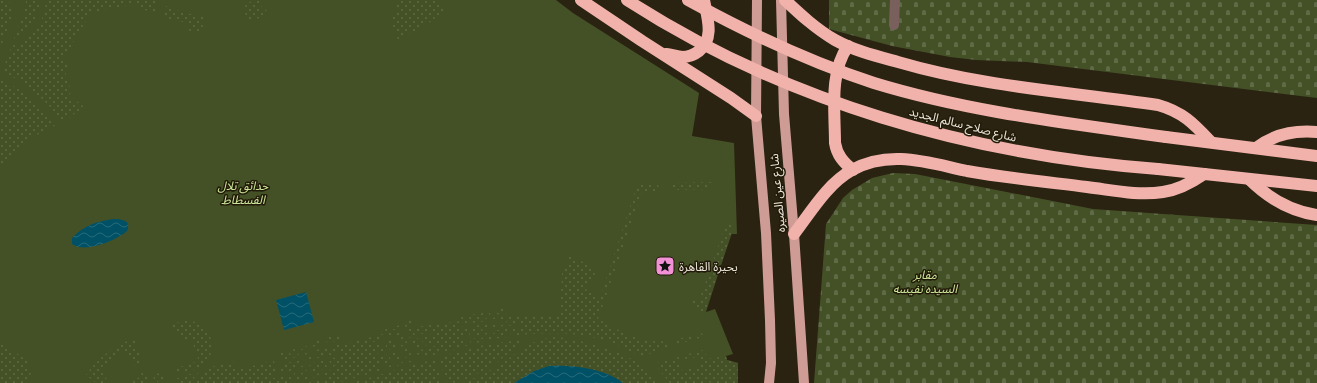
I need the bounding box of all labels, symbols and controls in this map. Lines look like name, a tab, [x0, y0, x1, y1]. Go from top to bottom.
street label: شارع صلاح سالم الجديد	[907, 103, 1018, 147]
street label: شارع عين الصيره	[766, 153, 790, 233]
park label: حدائق تلال الفسطاط	[218, 178, 269, 207]
place icon: بحيرة القاهرة	[654, 255, 676, 277]
place label: بحيرة القاهرة	[679, 259, 738, 274]
park label: مقابر السيده نفيسه	[893, 267, 958, 296]

